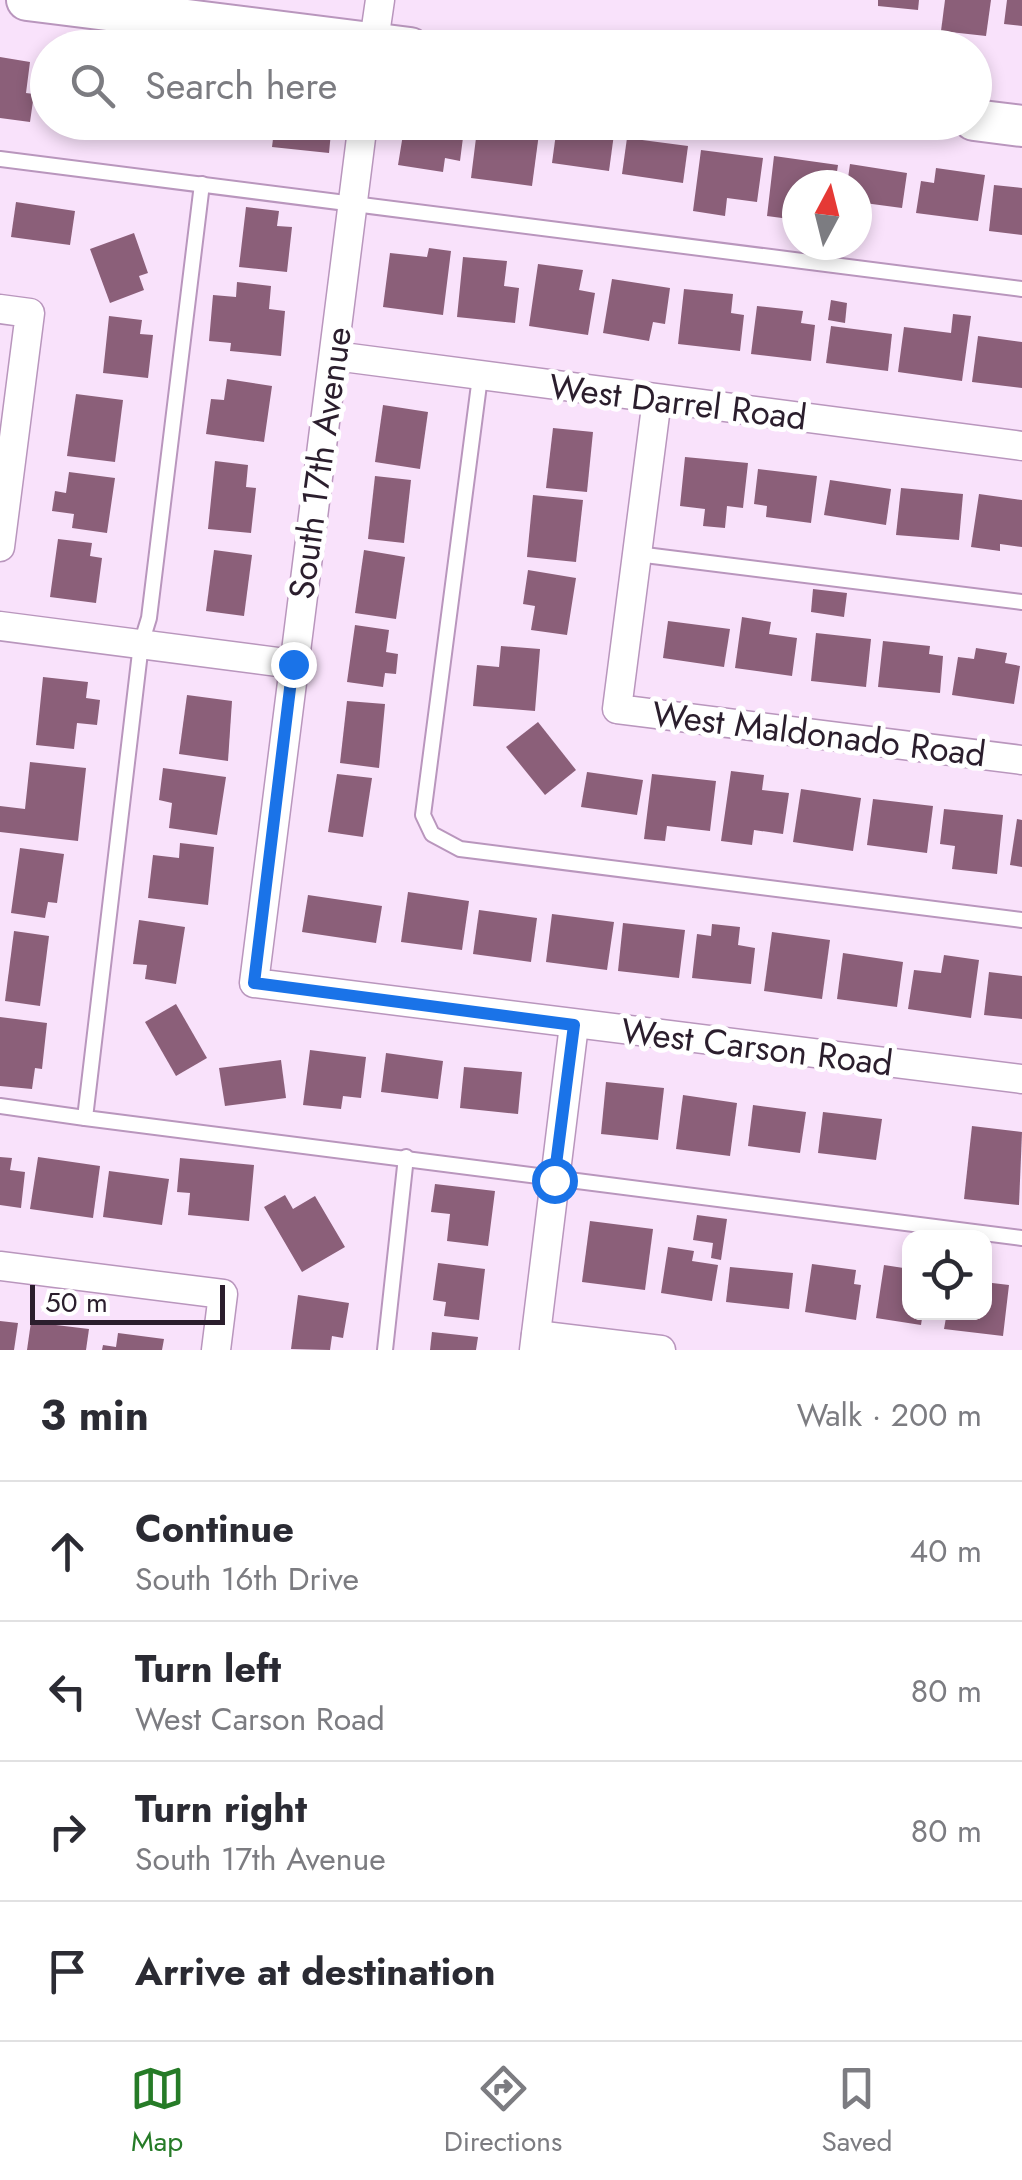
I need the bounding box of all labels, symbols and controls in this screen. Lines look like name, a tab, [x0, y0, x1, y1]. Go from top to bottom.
search box	[30, 30, 992, 140]
icon: search	[65, 58, 120, 113]
text: Search here	[145, 58, 337, 113]
north arrow	[782, 170, 872, 260]
street label: South 17th Avenue	[276, 324, 364, 602]
street label: West Darrel Road	[546, 361, 810, 443]
route end	[271, 642, 317, 688]
street label: West Maldonado Road	[649, 689, 989, 779]
street label: West Carson Road	[618, 1006, 896, 1088]
route start	[532, 1158, 578, 1204]
map controls	[902, 1230, 992, 1320]
button: locate	[902, 1230, 992, 1320]
scale bar	[30, 1280, 225, 1324]
text: 50 m	[45, 1282, 108, 1323]
text: 3 min	[40, 1385, 149, 1446]
text: Walk · 200 m	[797, 1392, 982, 1438]
text: Continue	[135, 1501, 294, 1556]
icon: ahead	[40, 1524, 95, 1579]
text: 40 m	[910, 1528, 982, 1574]
text: South 16th Drive	[135, 1556, 359, 1602]
text: Turn left	[135, 1641, 281, 1696]
icon: left	[40, 1664, 95, 1719]
text: 80 m	[911, 1668, 982, 1714]
text: West Carson Road	[135, 1696, 385, 1742]
text: Turn right	[135, 1781, 307, 1836]
icon: right	[40, 1804, 95, 1859]
text: 80 m	[911, 1808, 982, 1854]
text: South 17th Avenue	[135, 1836, 386, 1882]
icon: arrive	[40, 1944, 95, 1999]
text: Arrive at destination	[135, 1944, 496, 1999]
tab: Map	[130, 2061, 185, 2162]
tab: Directions	[444, 2061, 562, 2162]
tab: Saved	[821, 2061, 892, 2162]

